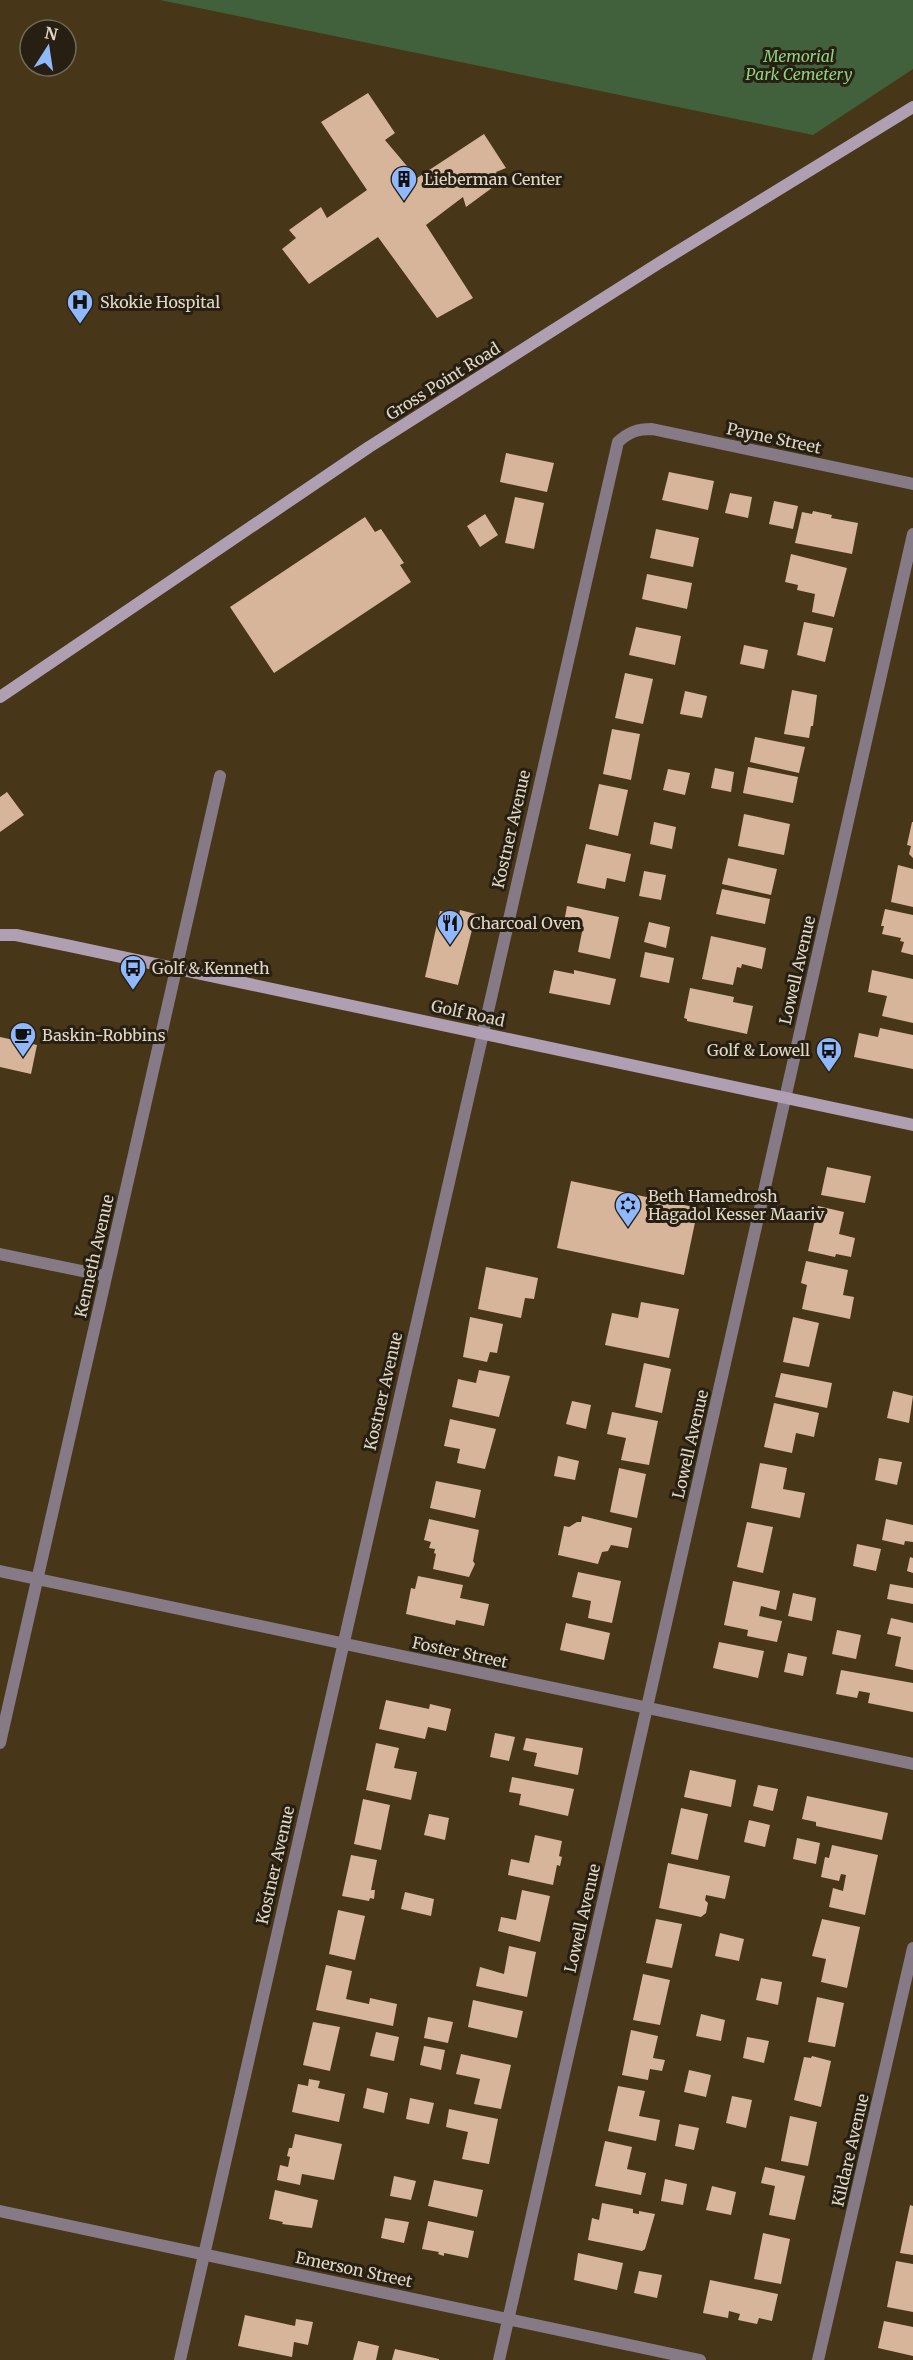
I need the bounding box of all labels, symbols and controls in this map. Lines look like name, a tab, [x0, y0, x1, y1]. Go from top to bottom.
north arrow	[18, 18, 78, 78]
text: N	[43, 22, 60, 44]
park label: Memorial Park Cemetery	[746, 46, 853, 84]
building icon: Lieberman Center	[389, 164, 419, 202]
place label: Lieberman Center	[424, 169, 562, 189]
hospital icon: Skokie Hospital	[65, 287, 95, 325]
place label: Skokie Hospital	[100, 292, 220, 312]
street label: Gross Point Road	[382, 338, 504, 424]
street label: Payne Street	[725, 418, 824, 458]
street label: Kostner Avenue	[488, 768, 534, 890]
restaurant icon: Charcoal Oven	[435, 908, 465, 946]
place label: Charcoal Oven	[470, 913, 581, 933]
street label: Lowell Avenue	[775, 914, 819, 1026]
bus stop icon: Golf & Kenneth	[118, 953, 148, 991]
place label: Golf & Kenneth	[152, 958, 270, 978]
street label: Golf Road	[429, 995, 507, 1031]
cafe icon: Baskin-Robbins	[8, 1020, 38, 1058]
place label: Baskin-Robbins	[42, 1025, 166, 1045]
bus stop icon: Golf & Lowell	[814, 1035, 844, 1073]
place label: Golf & Lowell	[707, 1040, 810, 1060]
place label: Beth Hamedrosh Hagadol Kesser Maariv	[648, 1186, 825, 1224]
synagogue icon: Beth Hamedrosh Hagadol Kesser Maariv	[613, 1190, 643, 1228]
street label: Kenneth Avenue	[70, 1192, 118, 1320]
street label: Kostner Avenue	[360, 1330, 406, 1452]
street label: Lowell Avenue	[668, 1388, 712, 1500]
street label: Foster Street	[410, 1632, 510, 1672]
street label: Kostner Avenue	[252, 1804, 298, 1926]
street label: Lowell Avenue	[560, 1862, 604, 1974]
street label: Kildare Avenue	[827, 2092, 873, 2208]
street label: Emerson Street	[294, 2247, 415, 2291]

